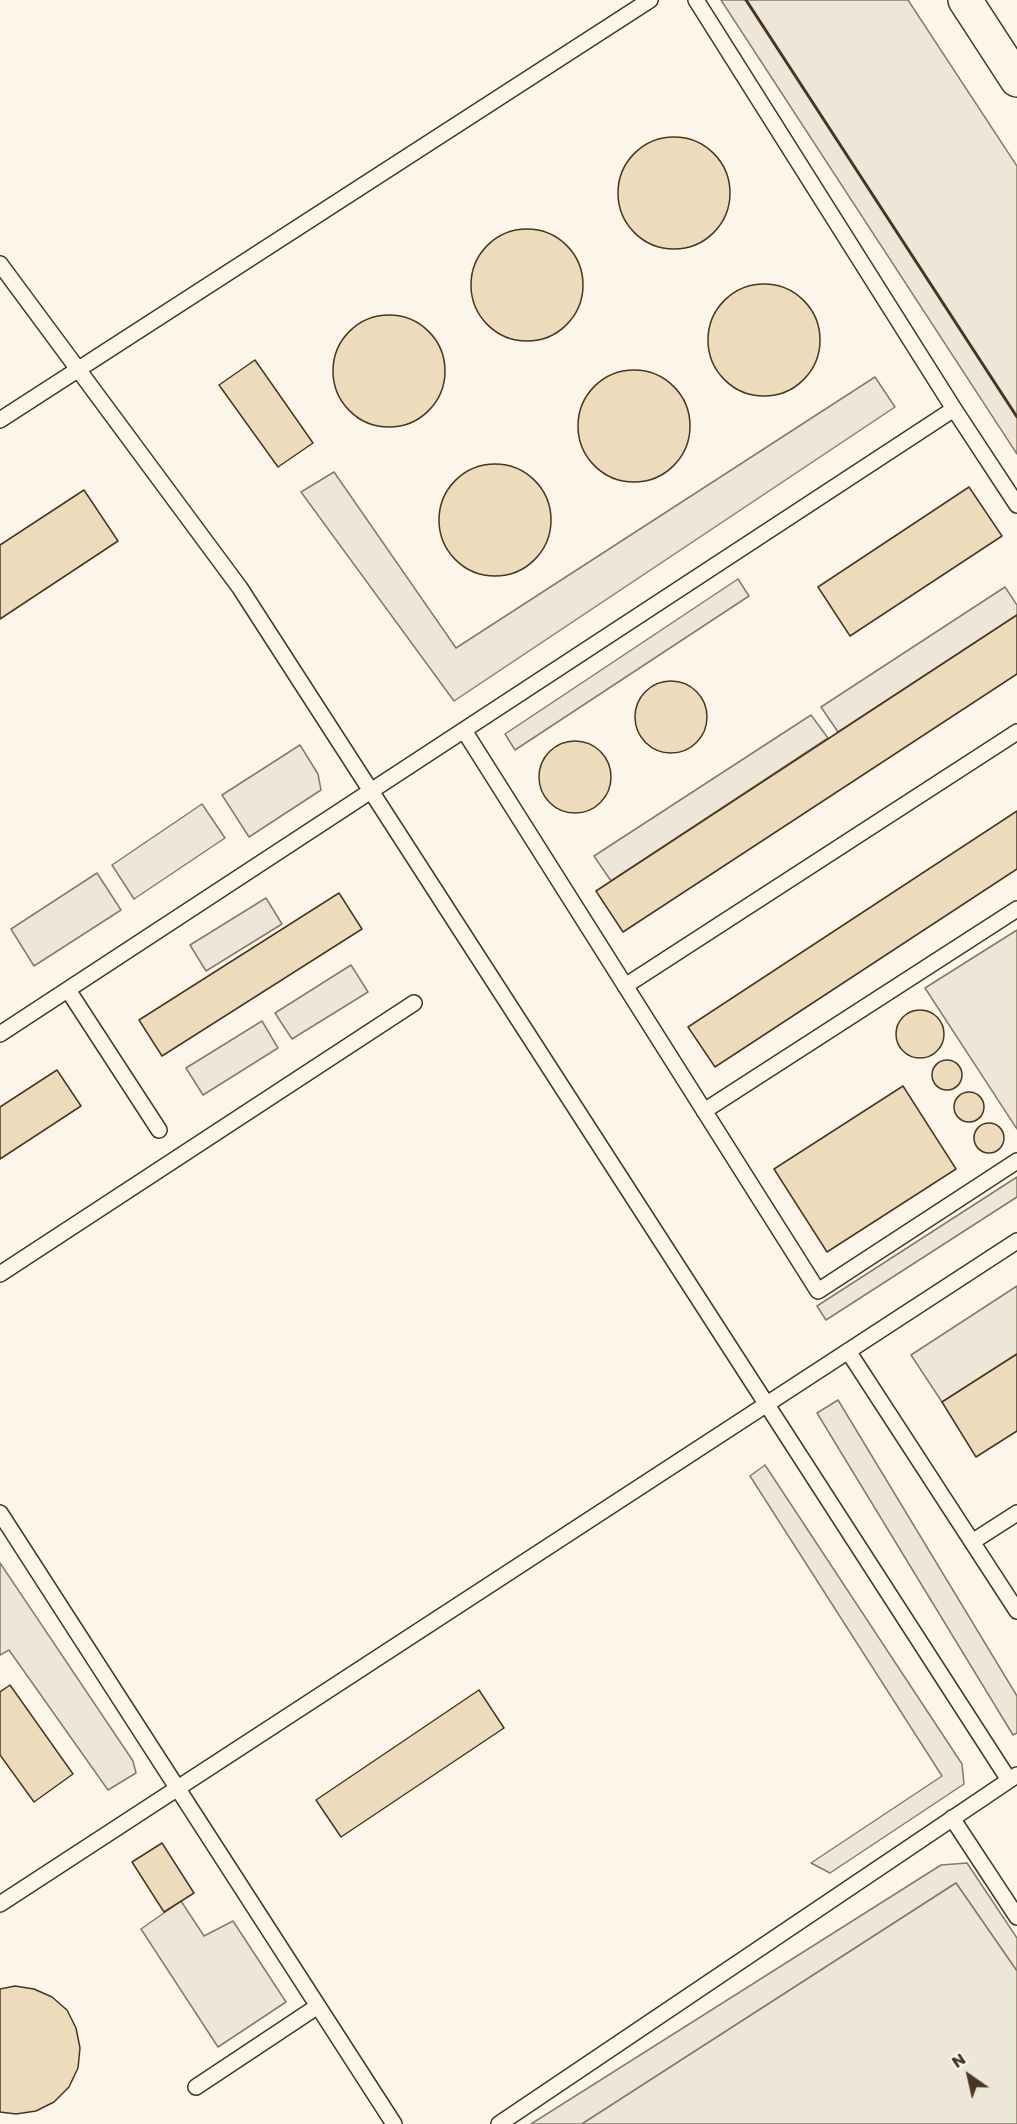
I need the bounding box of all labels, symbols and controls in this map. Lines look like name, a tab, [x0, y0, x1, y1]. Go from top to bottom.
north arrow	[939, 2046, 999, 2106]
text: N	[947, 2048, 970, 2074]

